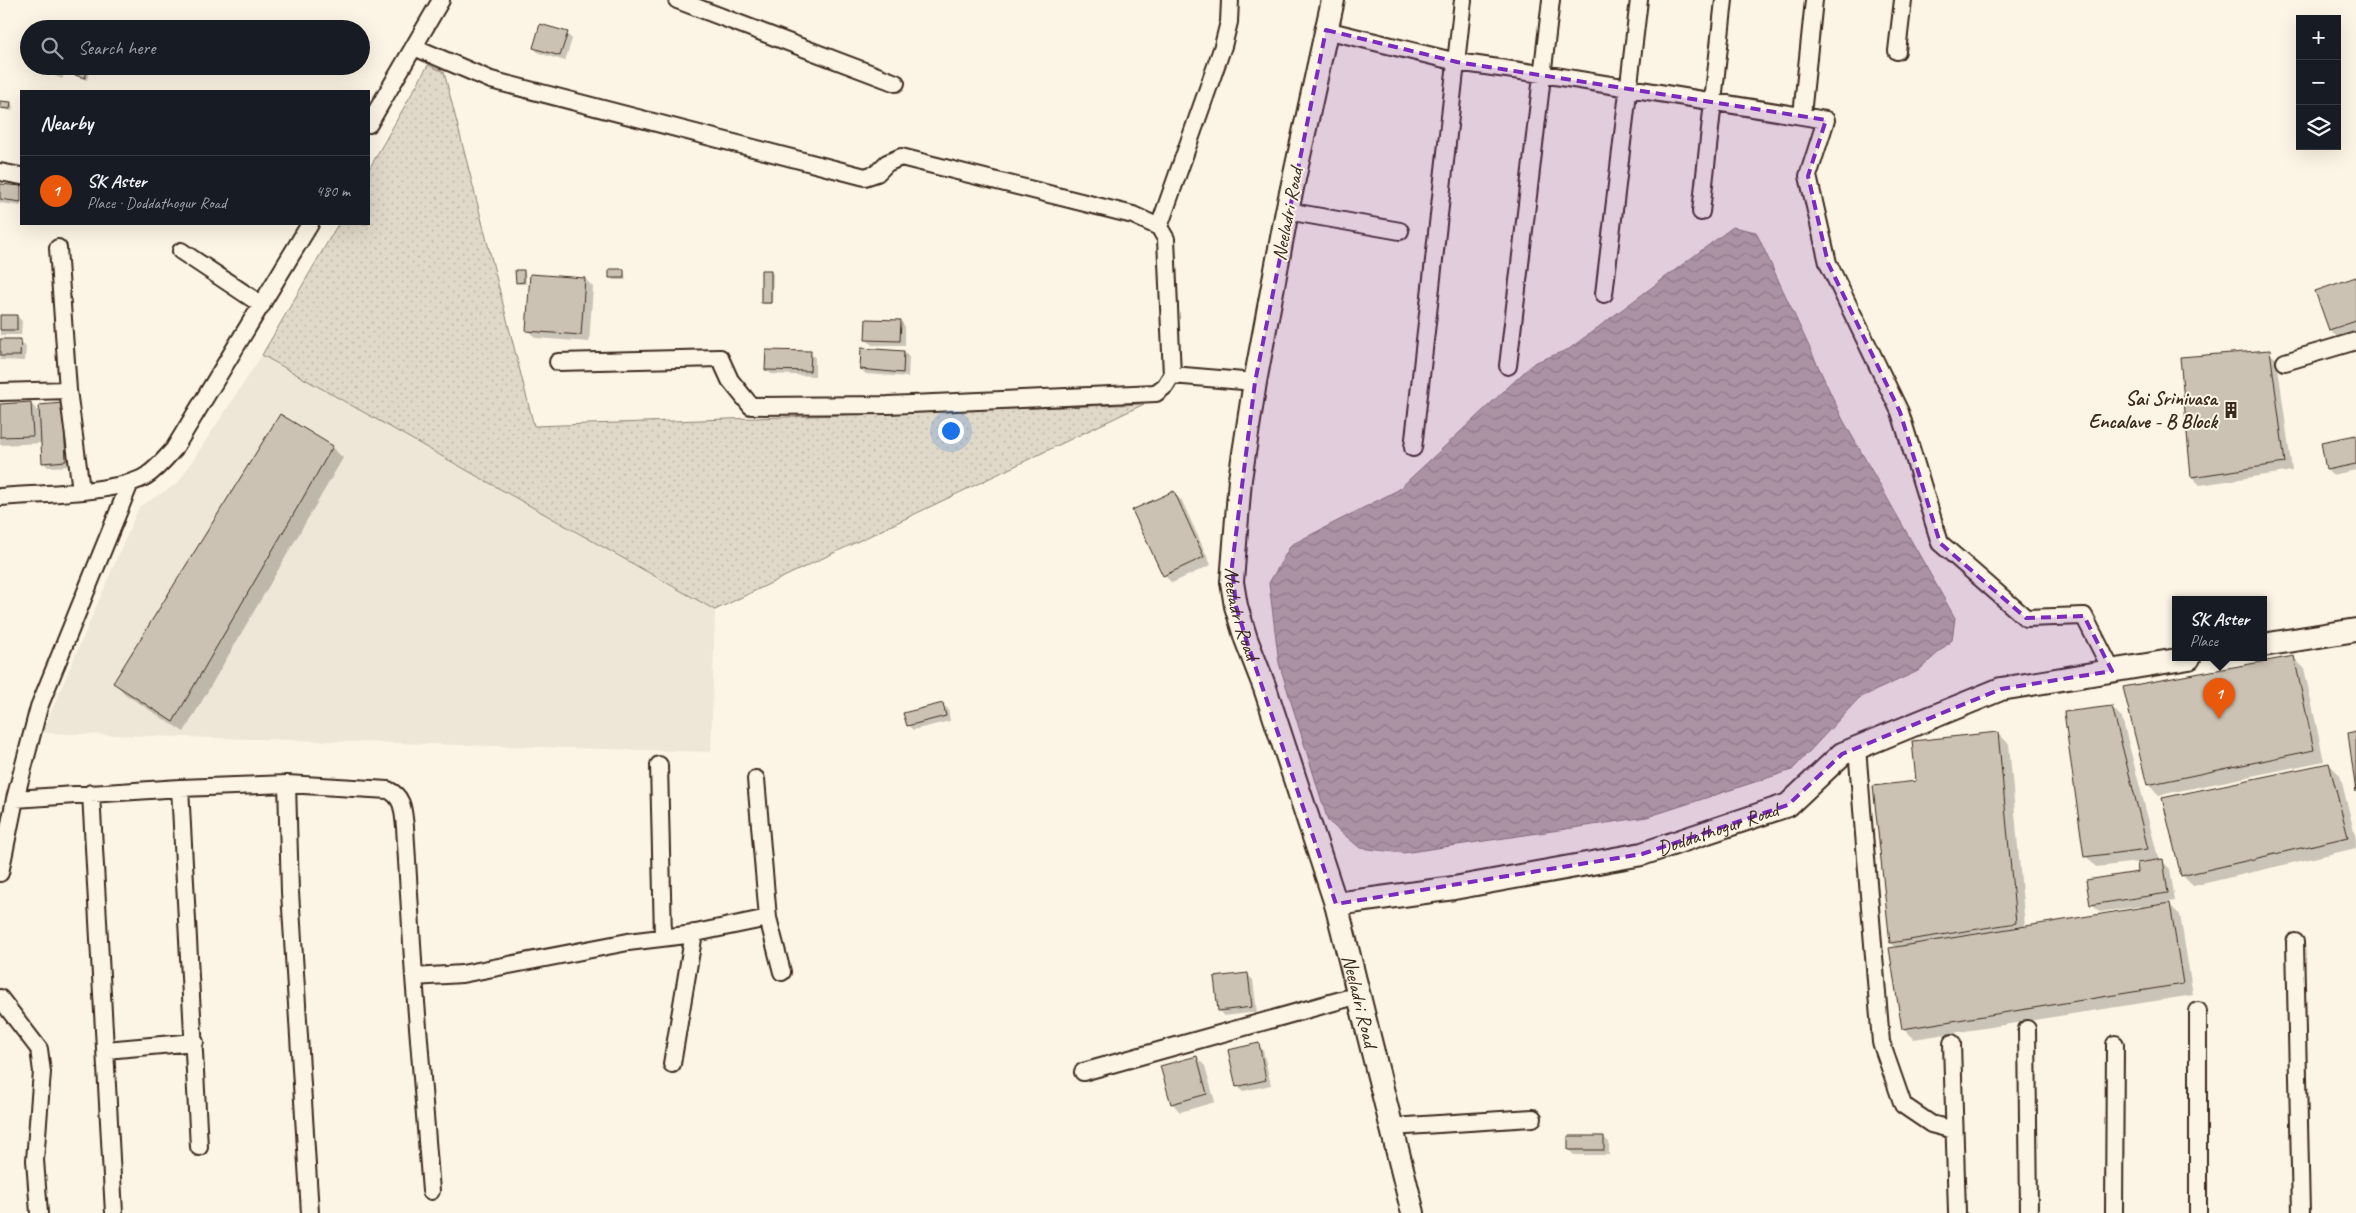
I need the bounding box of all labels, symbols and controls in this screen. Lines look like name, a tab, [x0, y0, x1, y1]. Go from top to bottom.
map controls	[2296, 15, 2341, 150]
button: +	[2296, 15, 2341, 60]
search box	[20, 20, 370, 75]
icon: search	[38, 34, 66, 62]
text: Search here	[78, 36, 155, 60]
button: −	[2296, 60, 2341, 105]
button: layers	[2296, 105, 2341, 150]
text: Nearby	[40, 110, 93, 136]
street label: Neeladri Road	[1266, 162, 1309, 263]
text: SK Aster	[87, 169, 146, 193]
text: 1	[52, 181, 60, 201]
text: 480 m	[316, 181, 350, 201]
text: Place · Doddathogur Road	[87, 193, 226, 213]
place label: Sai Srinivasa Encalave - B Block	[2089, 386, 2219, 434]
building icon: Sai Srinivasa Encalave - B Block	[2221, 400, 2241, 420]
your location	[938, 418, 964, 444]
street label: Neeladri Road	[1219, 567, 1266, 666]
popup	[2172, 596, 2267, 661]
text: SK Aster	[2190, 607, 2249, 631]
text: Place	[2190, 631, 2218, 651]
pin: 1	[2203, 678, 2235, 719]
street label: Doddathogur Road	[1654, 796, 1784, 861]
street label: Neeladri Road	[1336, 952, 1384, 1053]

